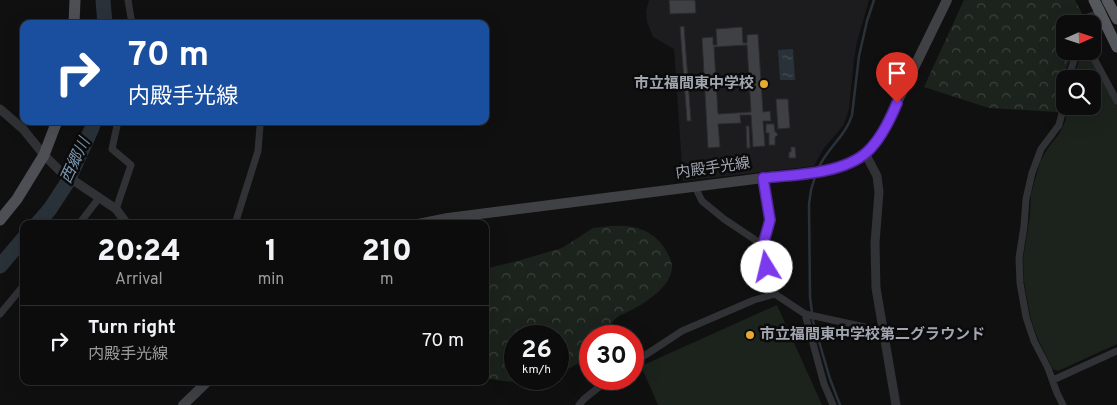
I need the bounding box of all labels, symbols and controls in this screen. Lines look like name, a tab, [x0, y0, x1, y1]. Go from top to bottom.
north arrow	[1056, 15, 1101, 60]
map controls	[1056, 15, 1101, 115]
text: 70 m	[128, 34, 209, 78]
icon: right	[45, 40, 110, 105]
pin	[876, 52, 918, 103]
icon: arrive	[883, 59, 911, 87]
button: search	[1056, 70, 1101, 115]
place label: 市立福間東中学校	[634, 75, 754, 94]
marker: 市立福間東中学校	[758, 78, 770, 90]
text: 内殿手光線	[128, 84, 238, 111]
water label: 西郷川	[57, 133, 96, 187]
street label: 内殿手光線	[675, 154, 751, 184]
text: 20:24	[97, 234, 181, 271]
text: 1	[265, 234, 277, 271]
text: 210	[361, 234, 412, 271]
position arrow	[740, 240, 792, 292]
text: Arrival	[115, 270, 163, 290]
text: min	[258, 270, 284, 290]
text: m	[380, 270, 393, 290]
text: Turn right	[88, 316, 176, 340]
speed limit sign: 30	[579, 325, 644, 390]
place label: 市立福間東中学校第二グラウンド	[760, 326, 985, 345]
icon: right	[45, 327, 73, 355]
text: 70 m	[422, 329, 464, 353]
marker: 市立福間東中学校第二グラウンド	[744, 329, 756, 341]
text: 26	[521, 335, 552, 367]
text: 内殿手光線	[88, 345, 168, 365]
text: km/h	[522, 362, 551, 378]

